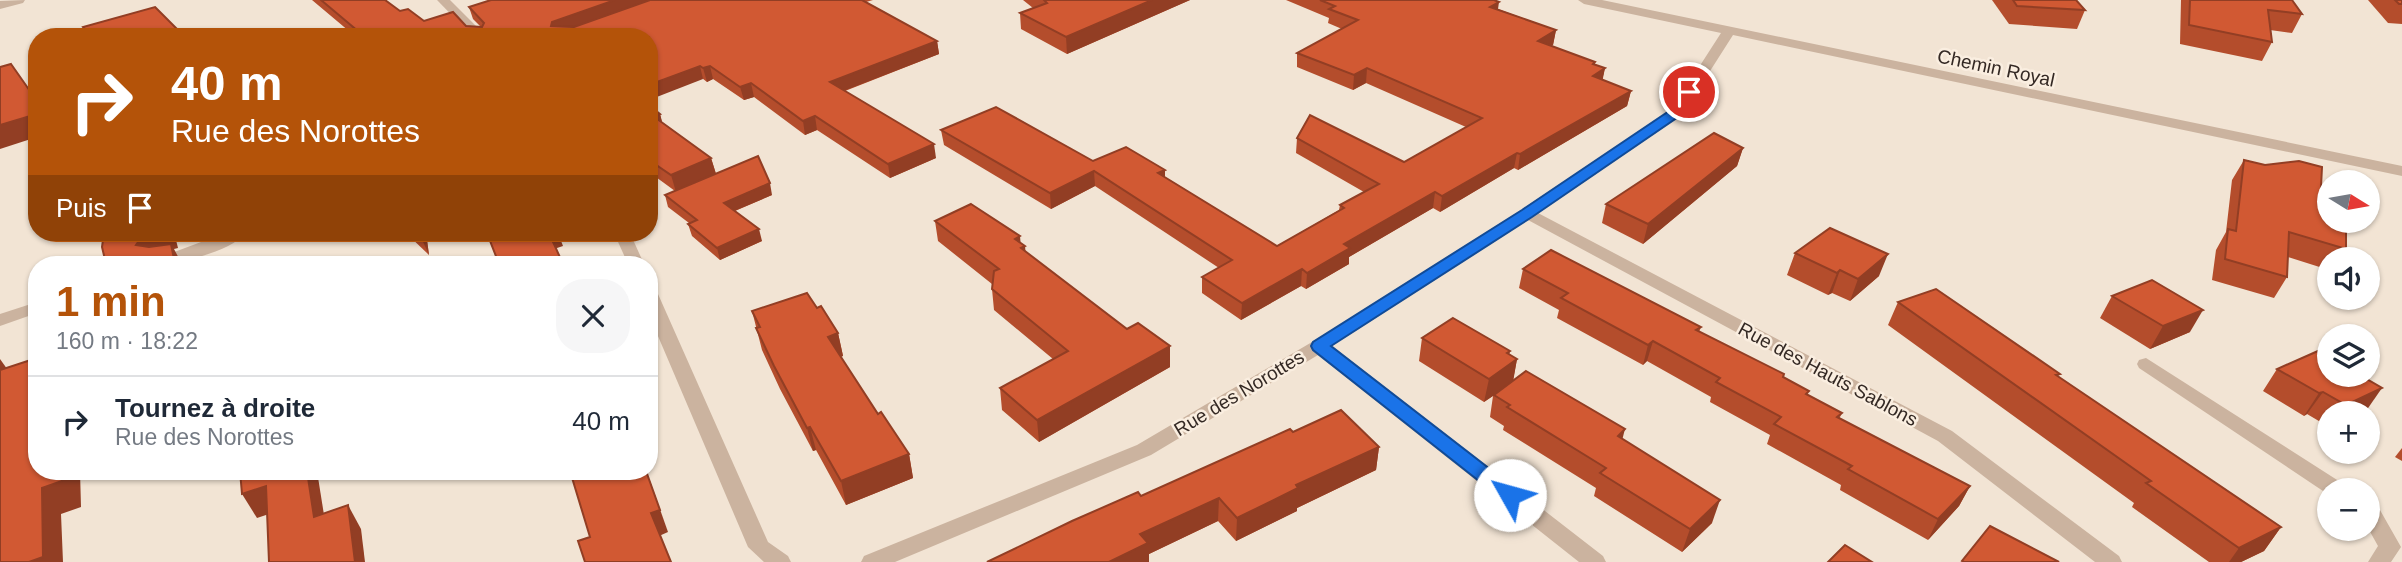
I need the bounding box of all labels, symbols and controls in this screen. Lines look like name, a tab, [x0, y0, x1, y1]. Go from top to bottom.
street label: Chemin Royal	[1935, 45, 2057, 91]
icon: right	[56, 56, 147, 147]
text: 40 m	[171, 56, 283, 110]
pin	[1659, 62, 1719, 122]
icon: arrive	[1670, 73, 1708, 111]
text: Rue des Norottes	[171, 113, 420, 149]
north arrow	[2317, 170, 2380, 233]
map controls	[2317, 170, 2380, 541]
icon: arrive	[121, 189, 159, 227]
text: Puis	[56, 193, 107, 223]
button: sound	[2317, 247, 2380, 310]
text: 1 min	[56, 278, 166, 325]
button: close	[556, 279, 630, 353]
street label: Rue des Hauts Sablons	[1735, 318, 1921, 430]
button: layers	[2317, 324, 2380, 387]
text: 160 m · 18:22	[56, 328, 198, 354]
street label: Rue des Norottes	[1170, 346, 1308, 440]
text: Tournez à droite	[115, 393, 315, 423]
button: +	[2317, 401, 2380, 464]
icon: right	[56, 403, 94, 441]
text: 40 m	[572, 406, 630, 436]
text: Rue des Norottes	[115, 424, 294, 450]
position arrow	[1473, 458, 1547, 532]
button: −	[2317, 478, 2380, 541]

